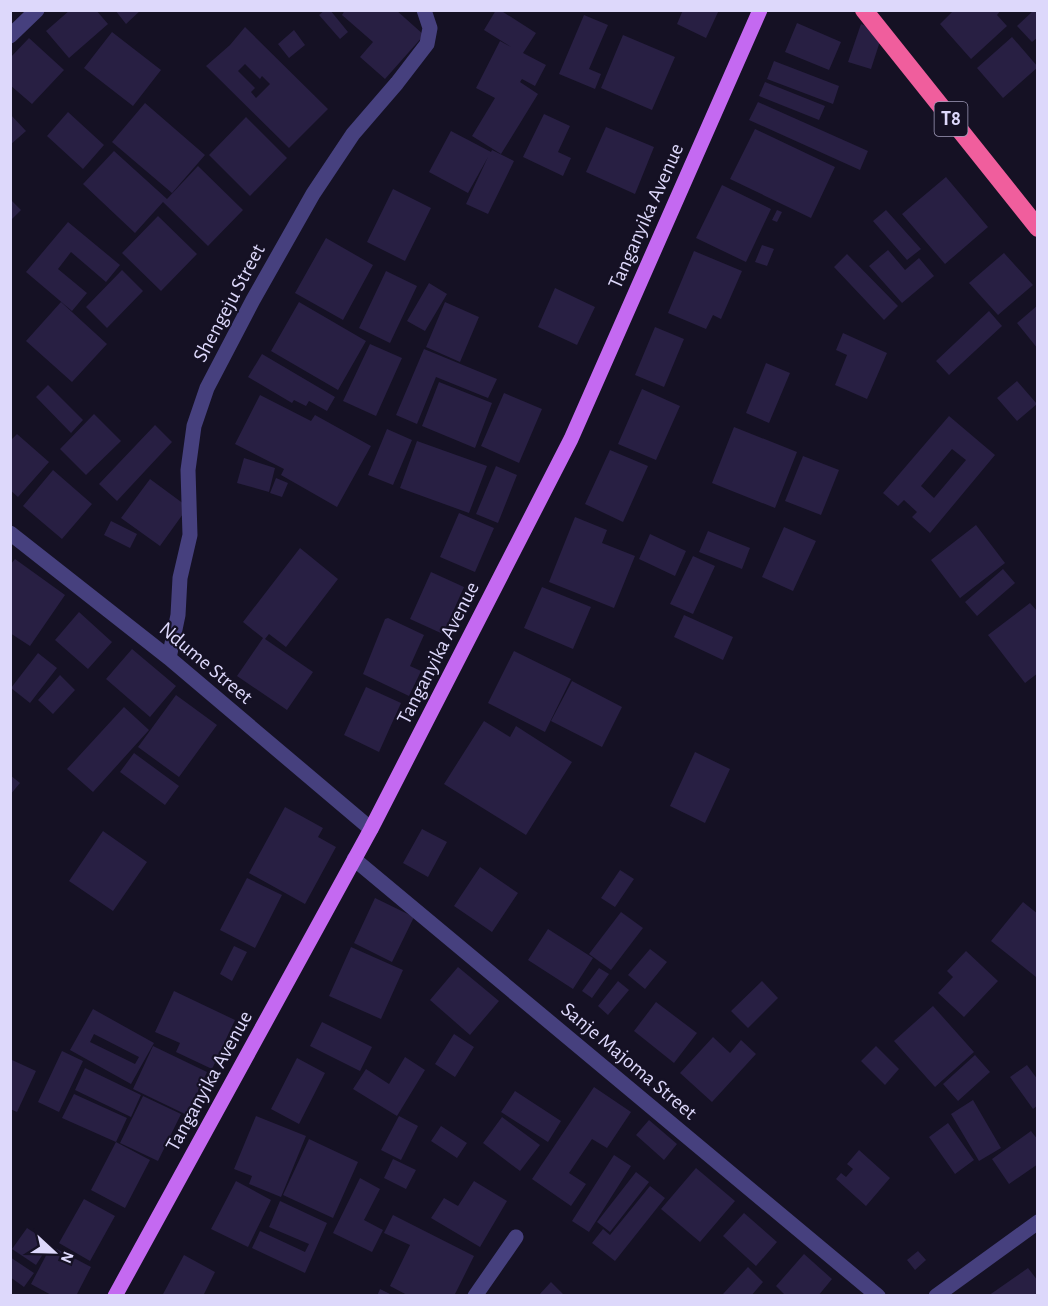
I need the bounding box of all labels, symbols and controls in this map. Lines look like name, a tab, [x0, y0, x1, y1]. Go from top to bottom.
road number: T8	[934, 102, 968, 136]
street label: Tanganyika Avenue	[605, 140, 687, 292]
street label: Shengeju Street	[189, 240, 269, 365]
street label: Tanganyika Avenue	[393, 578, 483, 728]
street label: Ndume Street	[155, 618, 257, 708]
street label: Sanje Majoma Street	[557, 998, 701, 1124]
street label: Tanganyika Avenue	[162, 1007, 256, 1155]
north arrow	[24, 1222, 84, 1282]
text: N	[57, 1249, 76, 1265]

